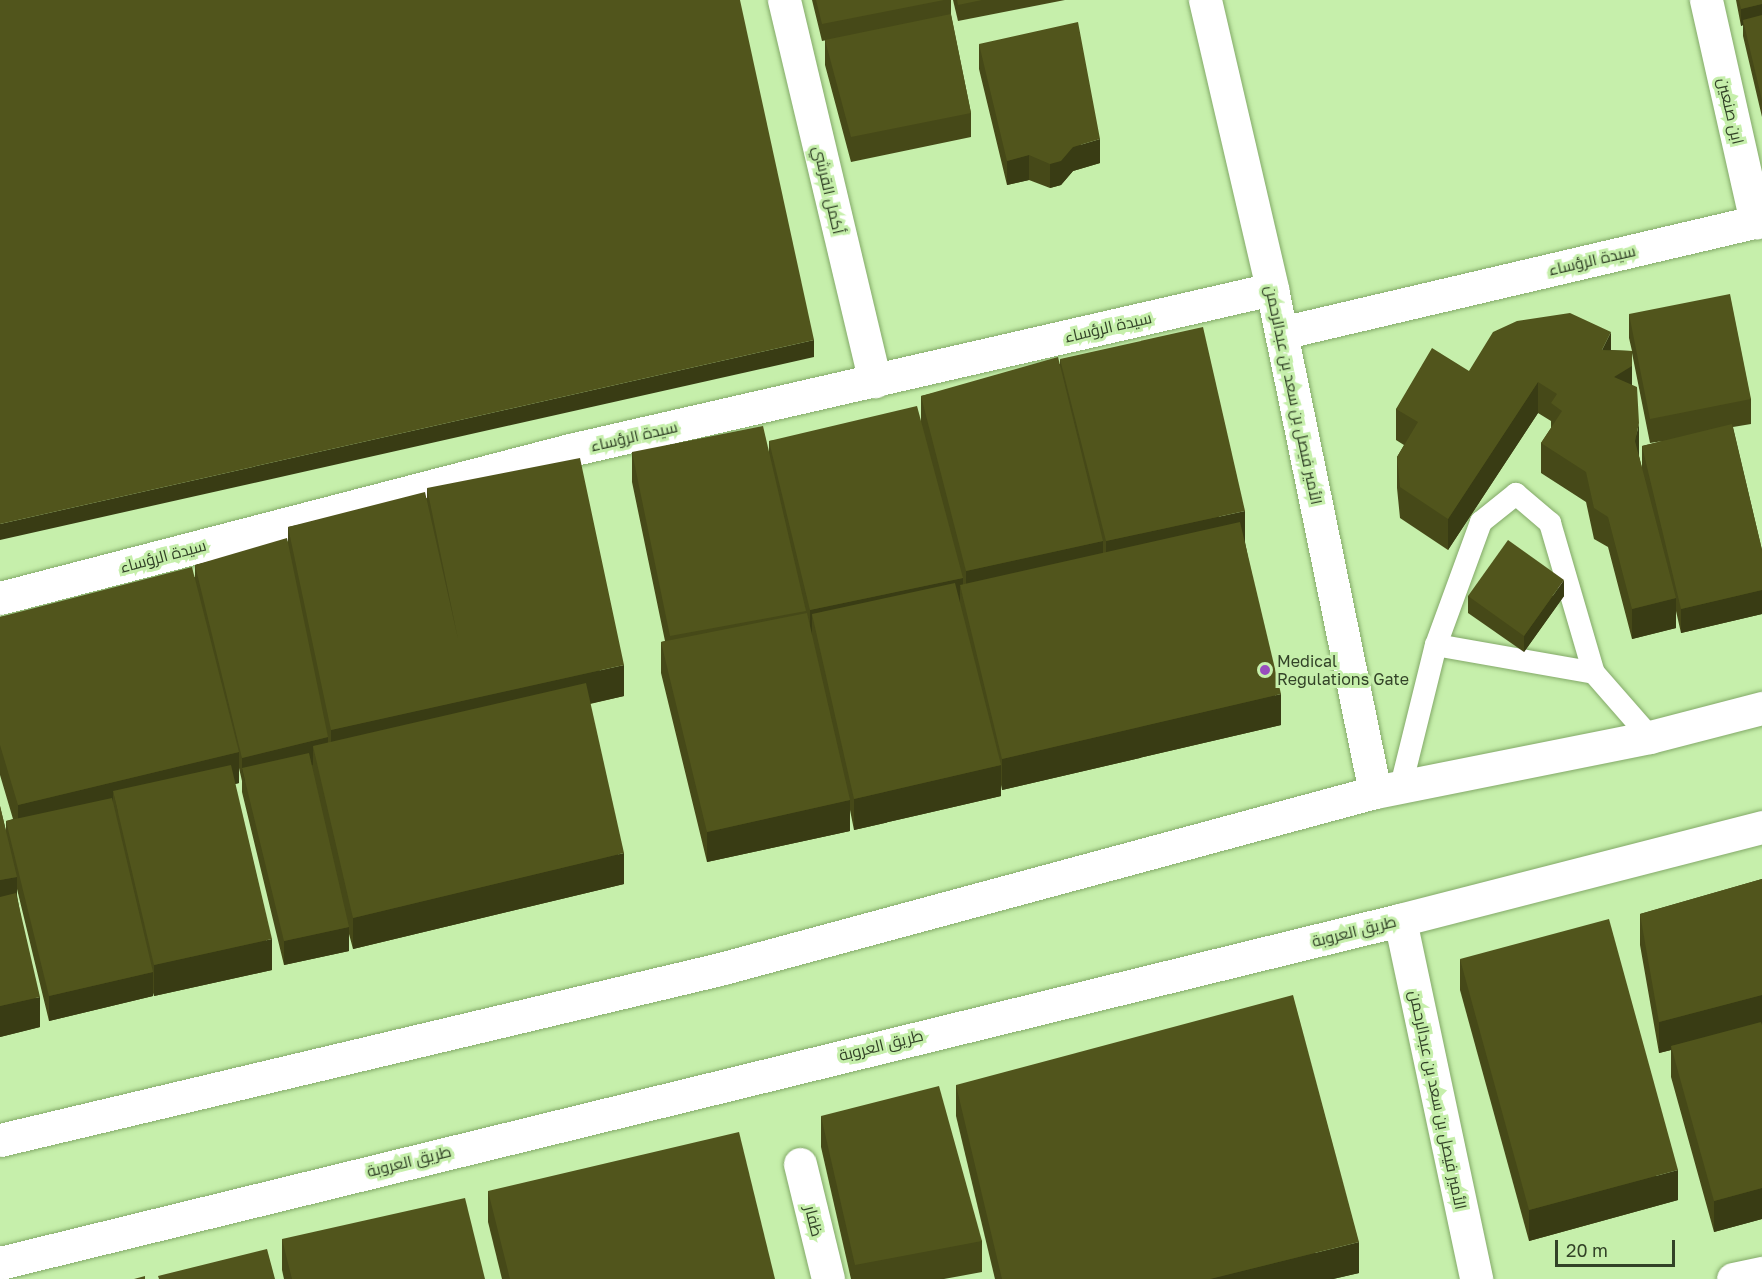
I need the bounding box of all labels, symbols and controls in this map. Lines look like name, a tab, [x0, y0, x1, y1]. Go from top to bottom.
street label: ابن صنعين	[1714, 76, 1748, 146]
street label: أكمل القرشي	[810, 144, 848, 236]
street label: سيدة الرؤساء	[1547, 241, 1637, 279]
street label: الأمير فيصل بن سعد بن عبدالرحمن	[1261, 284, 1327, 506]
street label: سيدة الرؤساء	[1063, 308, 1153, 346]
street label: سيدة الرؤساء	[589, 417, 679, 455]
street label: سيدة الرؤساء	[118, 535, 208, 577]
place label: Medical Regulations Gate	[1277, 651, 1409, 689]
marker: Medical Regulations Gate	[1258, 663, 1272, 677]
street label: طريق العروبة	[1310, 911, 1398, 951]
street label: الأمير فيصل بن سعد بن عبدالرحمن	[1405, 989, 1471, 1211]
street label: طريق العروبة	[837, 1025, 925, 1065]
street label: طريق العروبة	[365, 1141, 453, 1181]
street label: ظفار	[801, 1204, 827, 1238]
scale bar	[1558, 1228, 1678, 1266]
text: 20 m	[1566, 1239, 1608, 1261]

